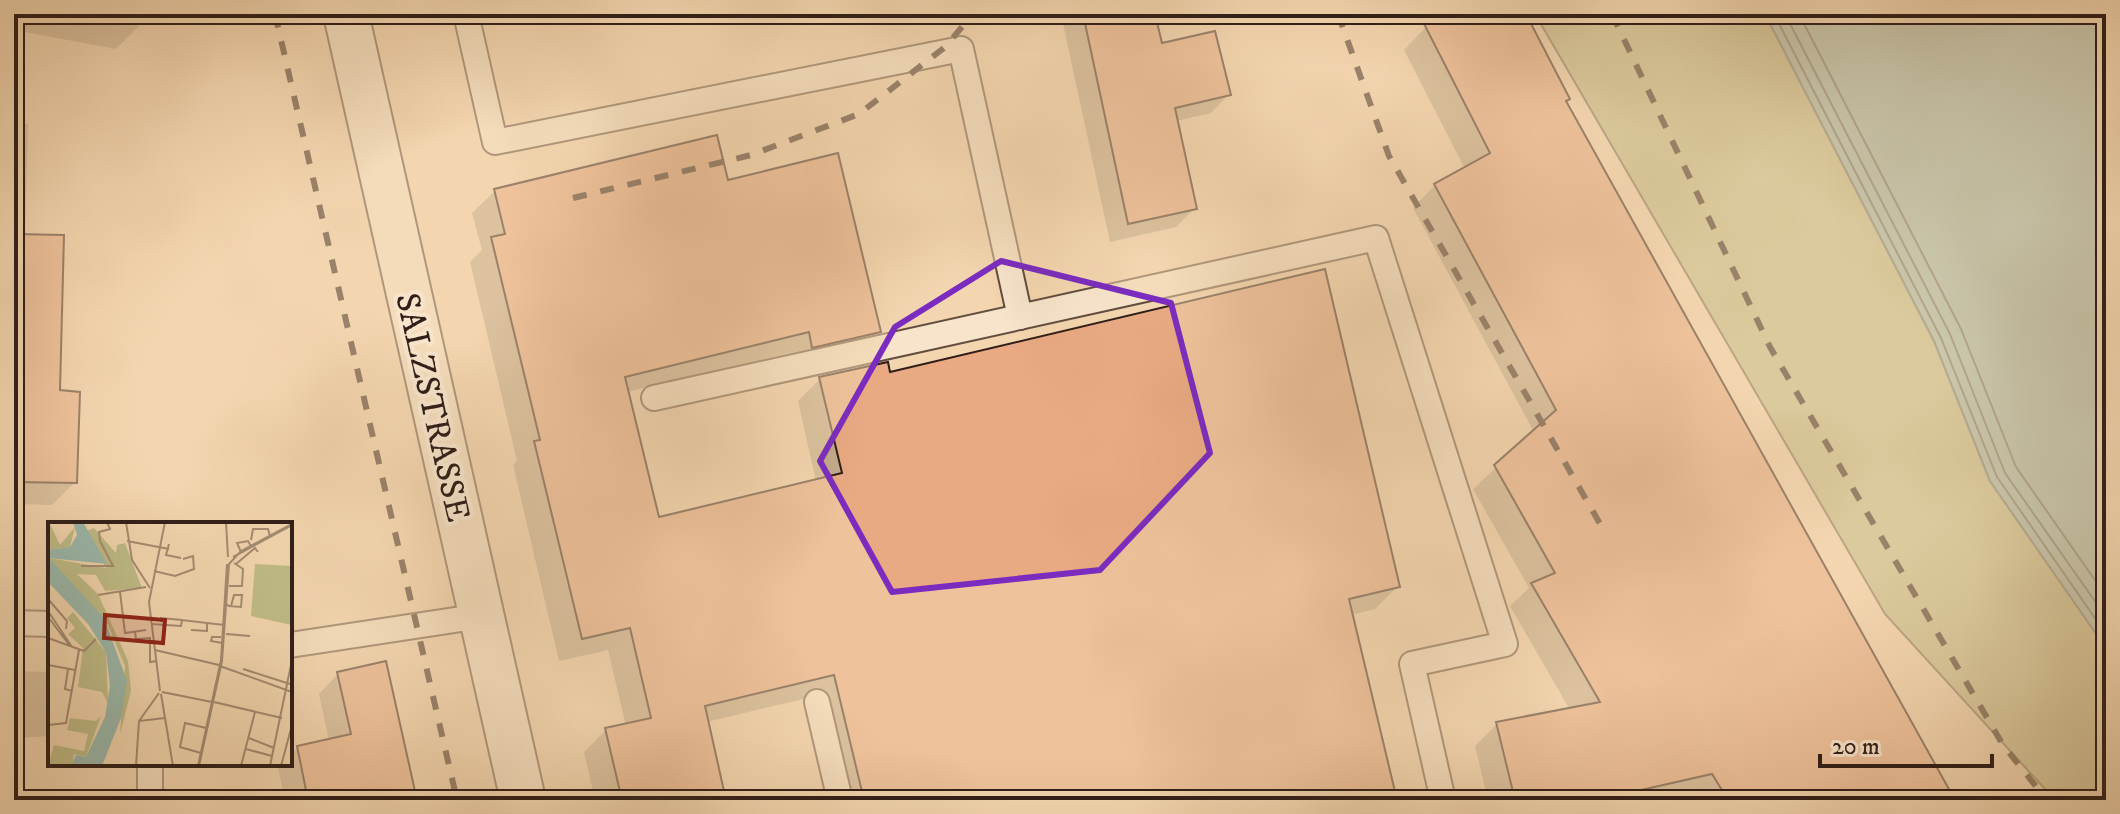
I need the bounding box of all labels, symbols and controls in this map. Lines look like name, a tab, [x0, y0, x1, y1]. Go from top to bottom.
street label: SALZSTRASSE	[385, 289, 479, 526]
inset map	[48, 522, 292, 766]
scale bar	[1820, 718, 1992, 768]
text: 20 m	[1832, 732, 1880, 762]

